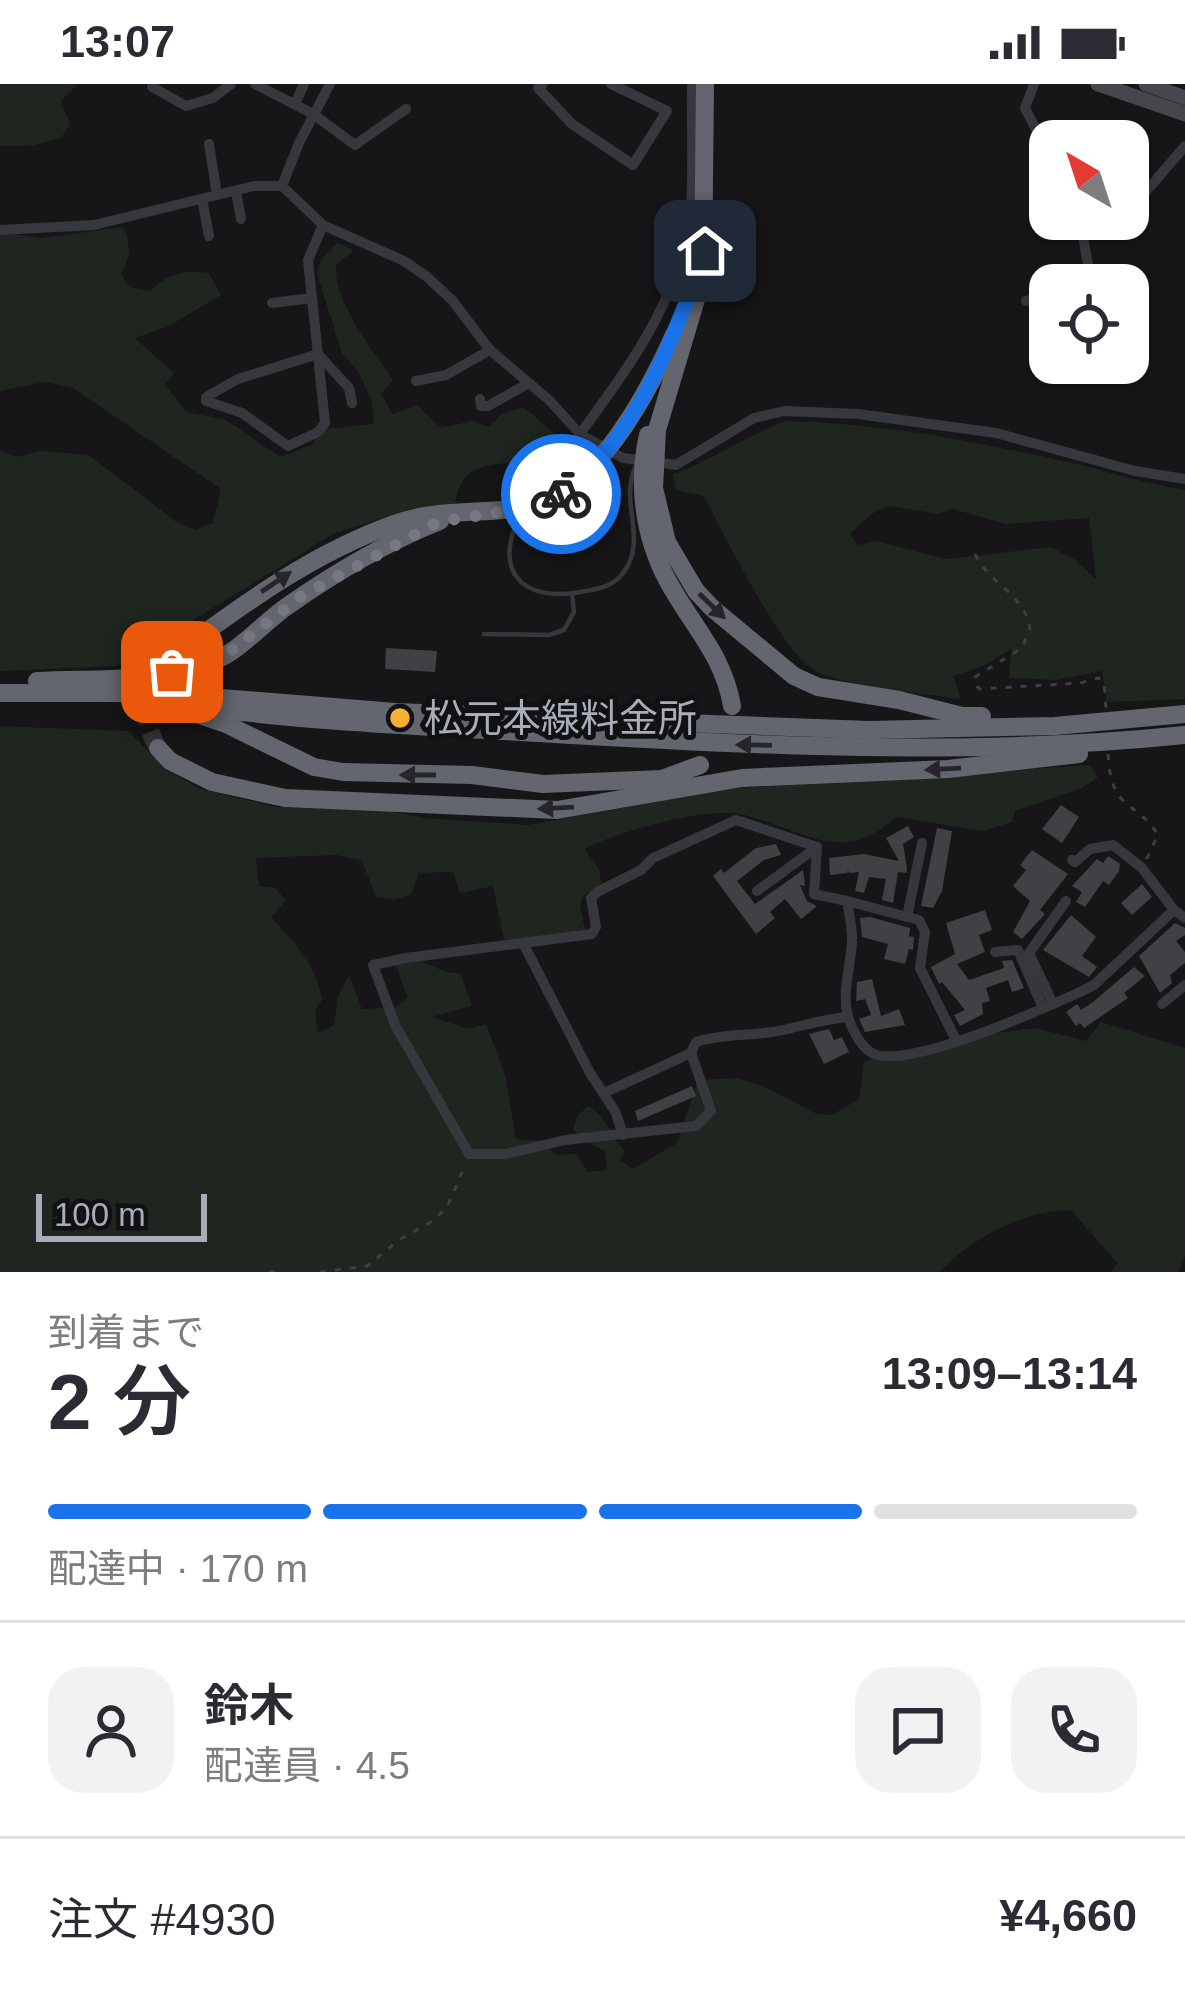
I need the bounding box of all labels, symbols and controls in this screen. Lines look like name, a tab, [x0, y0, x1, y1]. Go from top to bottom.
text: 13:07	[60, 16, 175, 67]
north arrow	[1029, 120, 1149, 240]
map controls	[1029, 120, 1149, 384]
pin	[654, 200, 756, 302]
icon: home	[672, 218, 738, 284]
button: locate	[1029, 264, 1149, 384]
courier	[501, 434, 621, 554]
icon: bike	[528, 461, 594, 527]
one-way arrow	[260, 572, 292, 595]
one-way arrow	[697, 591, 726, 619]
pin	[121, 621, 223, 723]
icon: bag	[139, 639, 205, 705]
place label: 松元本線料金所	[424, 697, 697, 740]
marker: 松元本線料金所	[387, 705, 413, 731]
one-way arrow	[734, 735, 772, 754]
one-way arrow	[923, 760, 961, 779]
one-way arrow	[398, 765, 436, 785]
one-way arrow	[536, 799, 574, 818]
scale bar	[36, 1188, 207, 1241]
text: 100 m	[54, 1196, 146, 1233]
text: 到着まで	[48, 1311, 204, 1354]
text: 13:09–13:14	[882, 1348, 1137, 1399]
text: 2 分	[48, 1358, 191, 1446]
text: 配達中 · 170 m	[48, 1547, 308, 1590]
button: person	[48, 1667, 174, 1793]
button: chat	[855, 1667, 981, 1793]
button: phone	[1011, 1667, 1137, 1793]
text: 鈴木	[204, 1680, 294, 1731]
text: 配達員 · 4.5	[204, 1744, 410, 1787]
text: ¥4,660	[999, 1890, 1137, 1941]
text: 注文 #4930	[48, 1894, 276, 1945]

